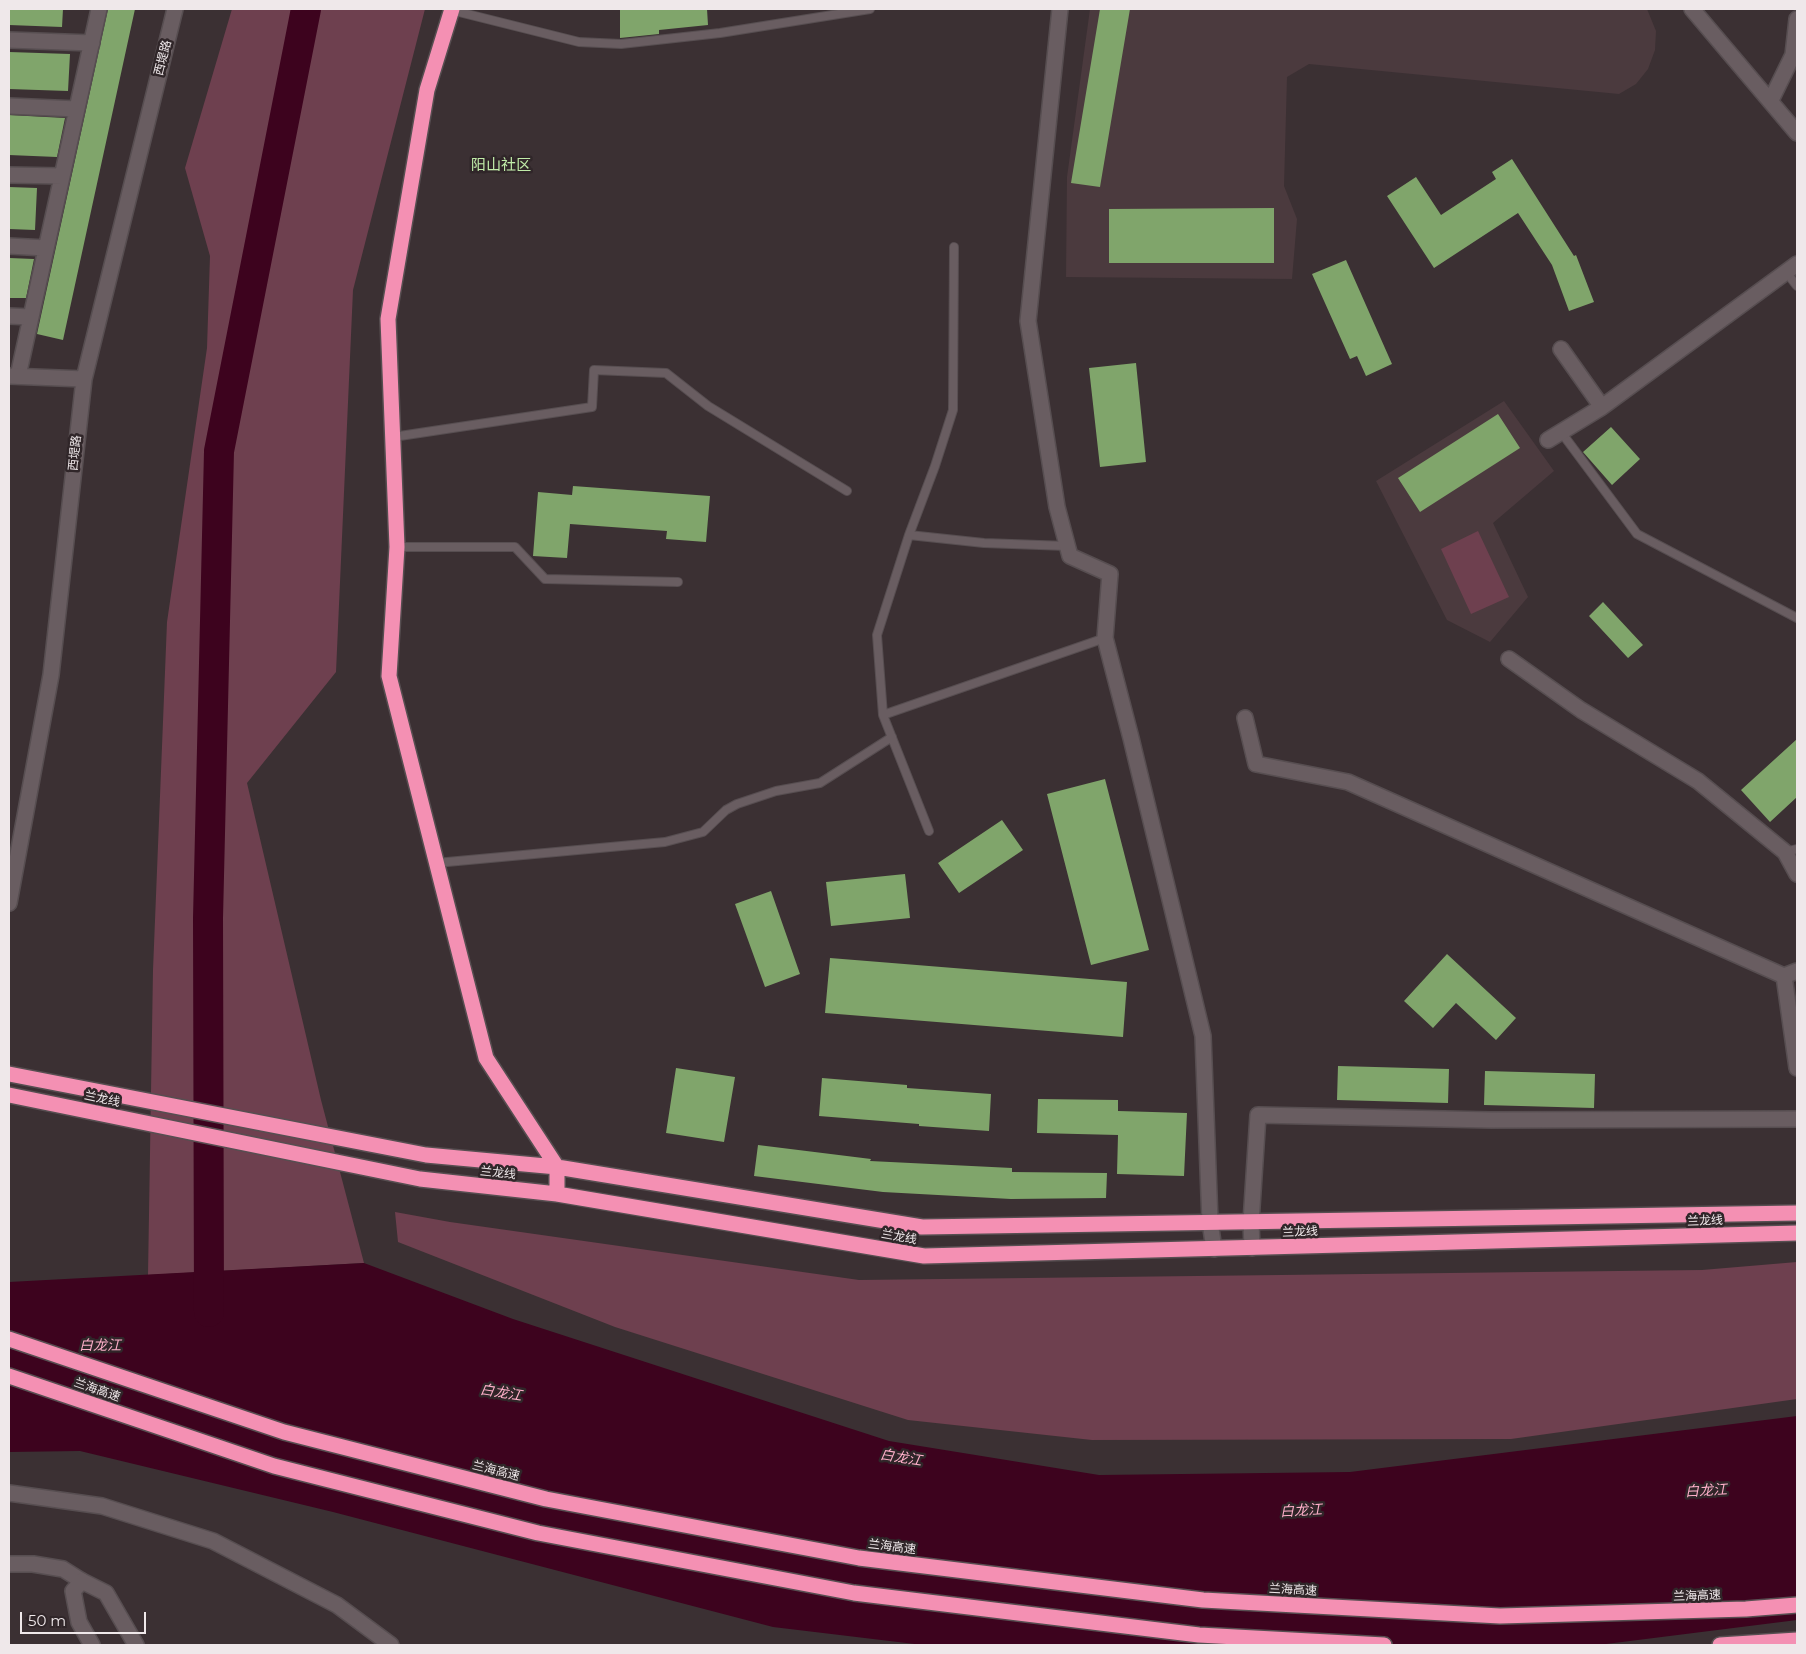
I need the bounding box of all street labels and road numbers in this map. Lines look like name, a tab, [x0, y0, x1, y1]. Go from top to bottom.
street label: 西堤路	[152, 39, 174, 77]
street label: 西堤路	[66, 434, 84, 472]
street label: 兰龙线	[83, 1088, 121, 1110]
street label: 兰龙线	[479, 1164, 517, 1182]
street label: 兰龙线	[1687, 1213, 1723, 1229]
street label: 兰龙线	[1282, 1224, 1318, 1240]
street label: 兰龙线	[880, 1227, 918, 1247]
street label: 兰海高速	[72, 1375, 122, 1405]
street label: 兰海高速	[471, 1458, 521, 1484]
street label: 兰海高速	[867, 1537, 917, 1557]
street label: 兰海高速	[1269, 1582, 1317, 1598]
street label: 兰海高速	[1673, 1588, 1721, 1604]

